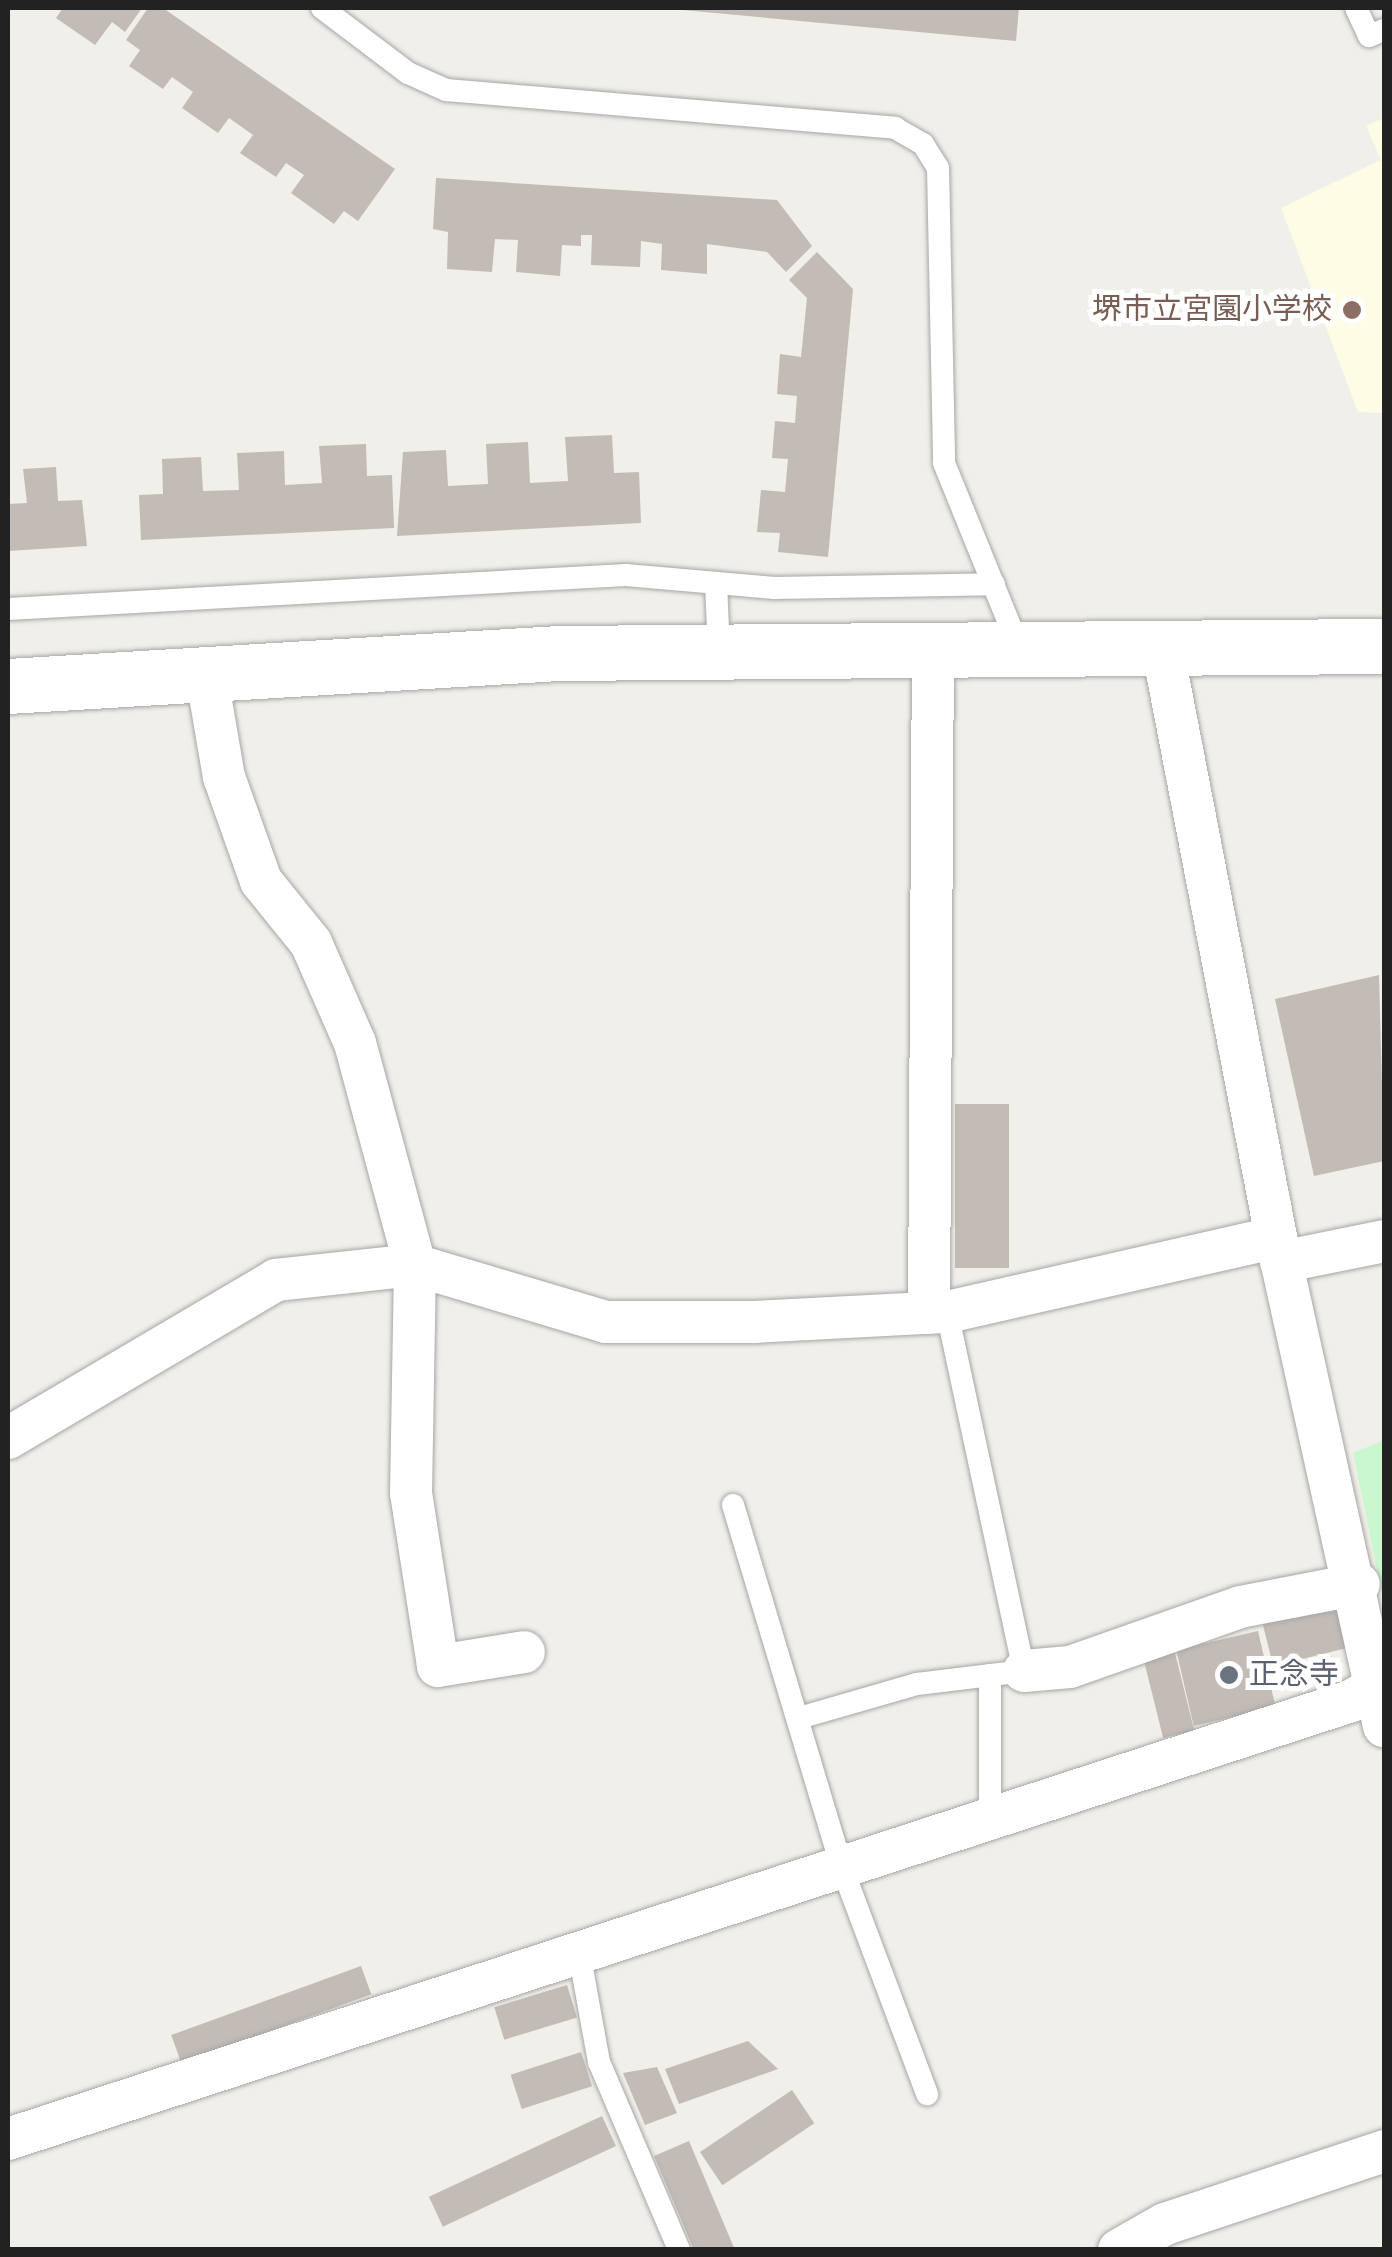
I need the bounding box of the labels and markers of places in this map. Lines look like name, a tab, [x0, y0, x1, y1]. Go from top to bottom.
place label: 堺市立宮園小学校	[1092, 292, 1332, 328]
marker: 堺市立宮園小学校	[1341, 299, 1363, 321]
place label: 正念寺	[1249, 1657, 1339, 1693]
marker: 正念寺	[1218, 1664, 1240, 1686]

